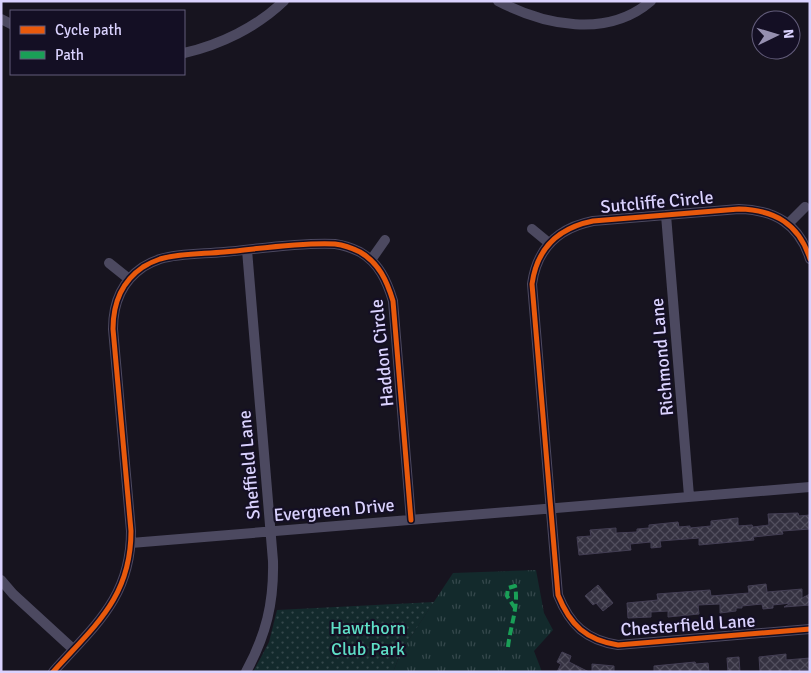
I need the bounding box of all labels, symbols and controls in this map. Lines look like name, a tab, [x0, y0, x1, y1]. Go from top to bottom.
legend	[10, 10, 185, 75]
north arrow	[751, 10, 801, 60]
text: Cycle path	[55, 21, 122, 39]
text: N	[780, 28, 797, 40]
text: Path	[55, 46, 84, 64]
street label: Sutcliffe Circle	[600, 186, 714, 218]
street label: Richmond Lane	[646, 297, 678, 417]
street label: Haddon Circle	[365, 298, 399, 408]
street label: Sheffield Lane	[233, 409, 265, 521]
street label: Evergreen Drive	[273, 494, 395, 526]
street label: Chesterfield Lane	[620, 609, 756, 641]
park label: Hawthorn Club Park	[330, 617, 406, 660]

